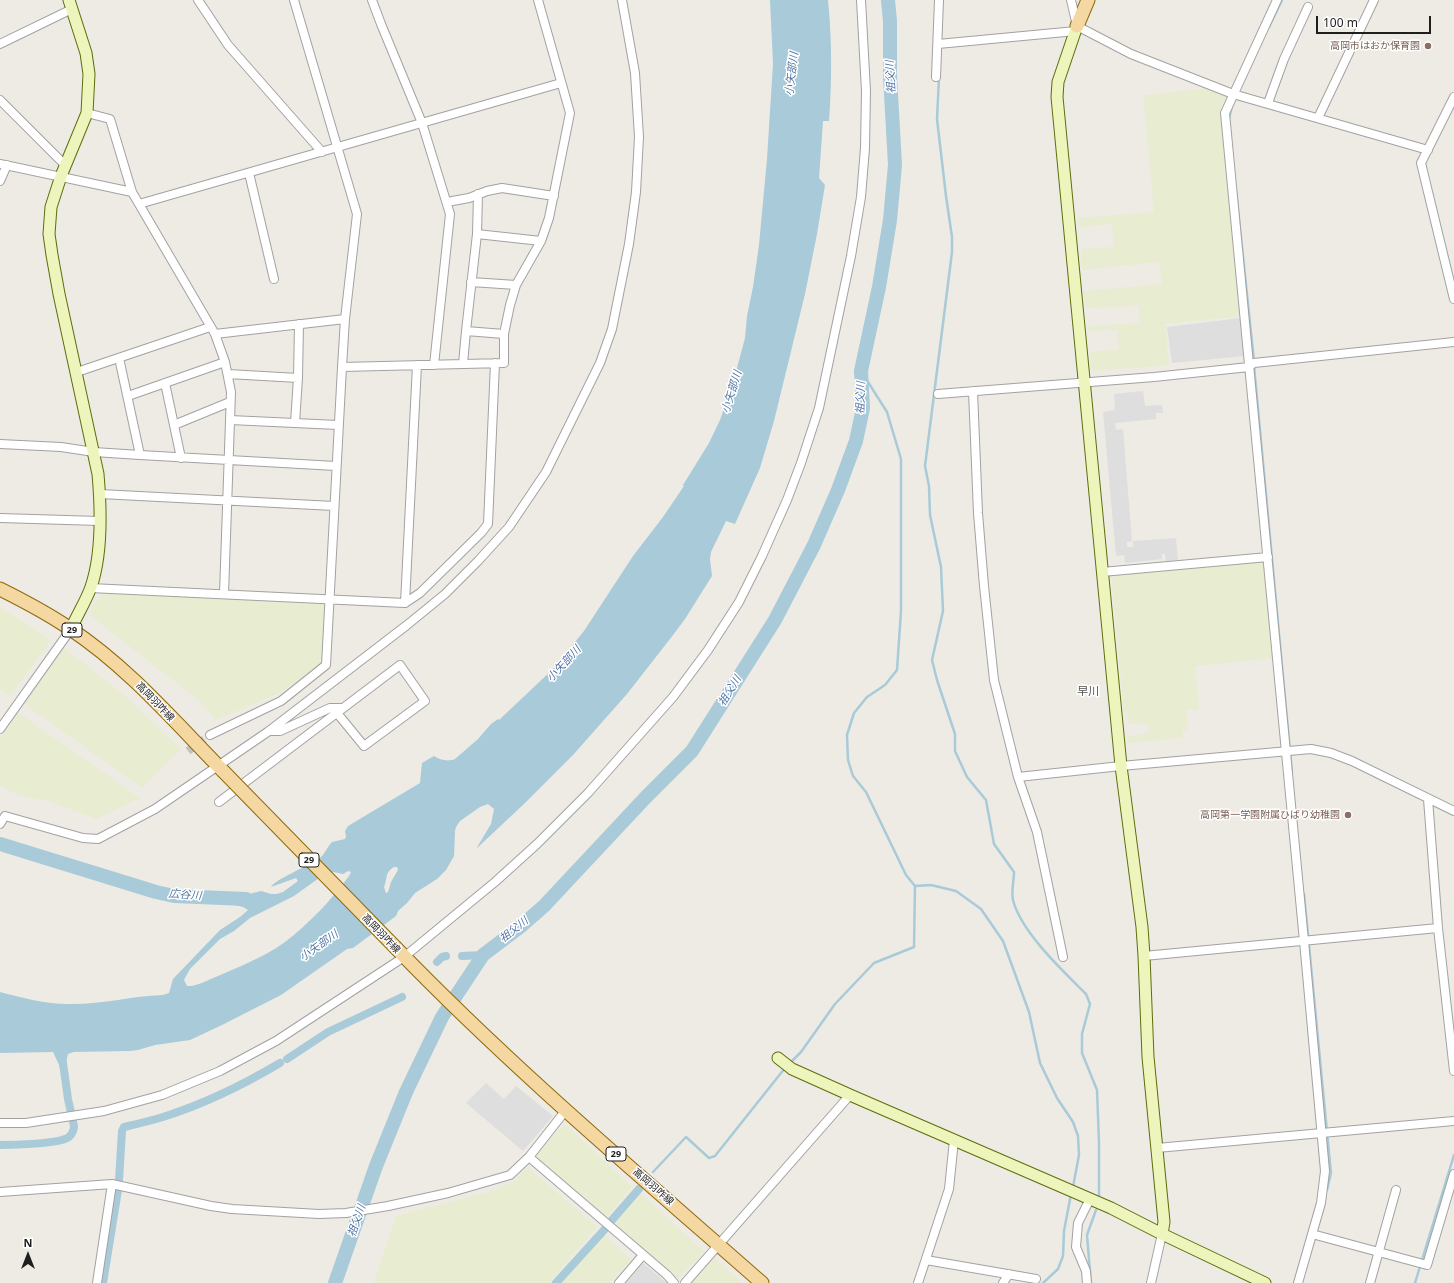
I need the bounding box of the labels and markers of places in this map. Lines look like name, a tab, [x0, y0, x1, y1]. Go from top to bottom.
place label: 高岡市はおか保育園	[1330, 40, 1420, 52]
marker: 高岡市はおか保育園	[1423, 41, 1433, 51]
place label: 高岡第一学園附属ひばり幼稚園	[1200, 809, 1340, 821]
marker: 高岡第一学園附属ひばり幼稚園	[1343, 810, 1353, 820]

